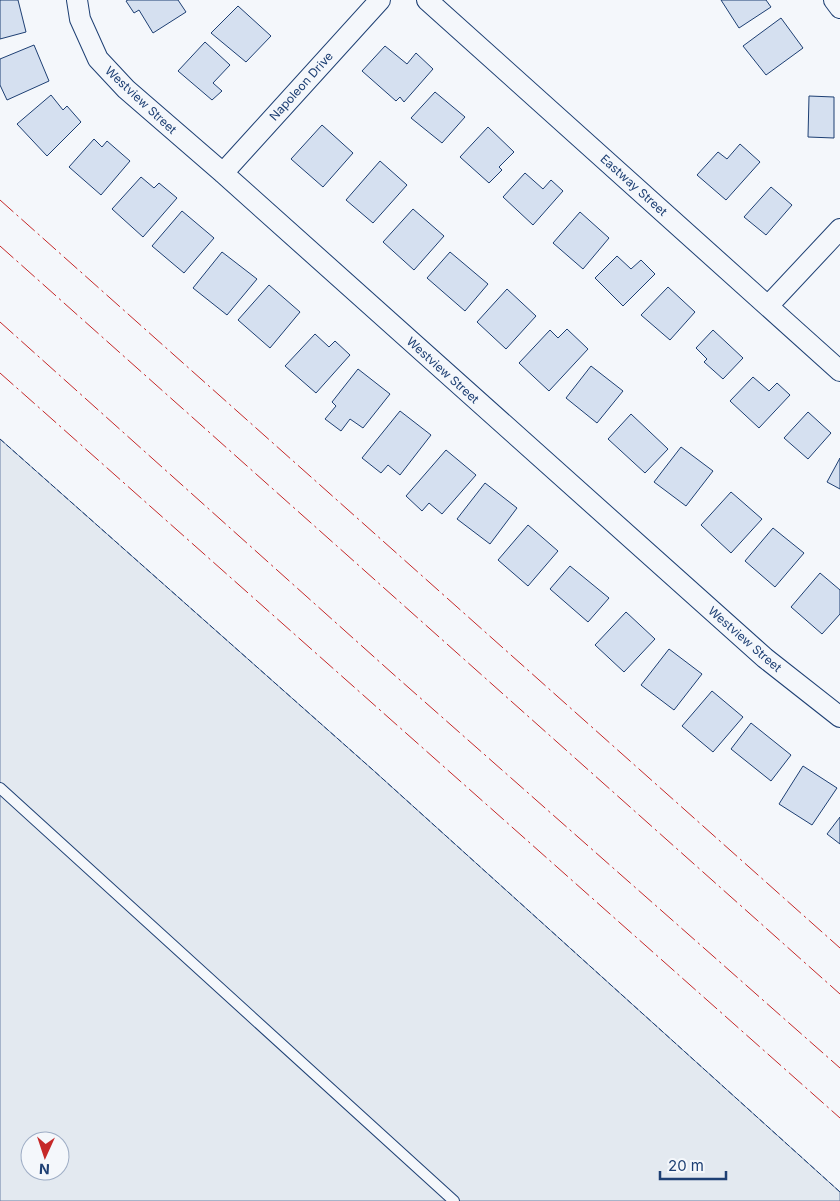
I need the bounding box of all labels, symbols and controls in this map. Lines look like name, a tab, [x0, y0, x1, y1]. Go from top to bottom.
street label: Napoleon Drive	[266, 48, 336, 124]
street label: Westview Street	[102, 63, 180, 137]
street label: Eastway Street	[597, 151, 671, 219]
street label: Westview Street	[404, 334, 482, 406]
street label: Westview Street	[705, 603, 785, 675]
north arrow	[20, 1131, 70, 1181]
scale bar	[660, 1148, 726, 1180]
text: 20 m	[668, 1156, 704, 1175]
text: N	[39, 1161, 50, 1178]

